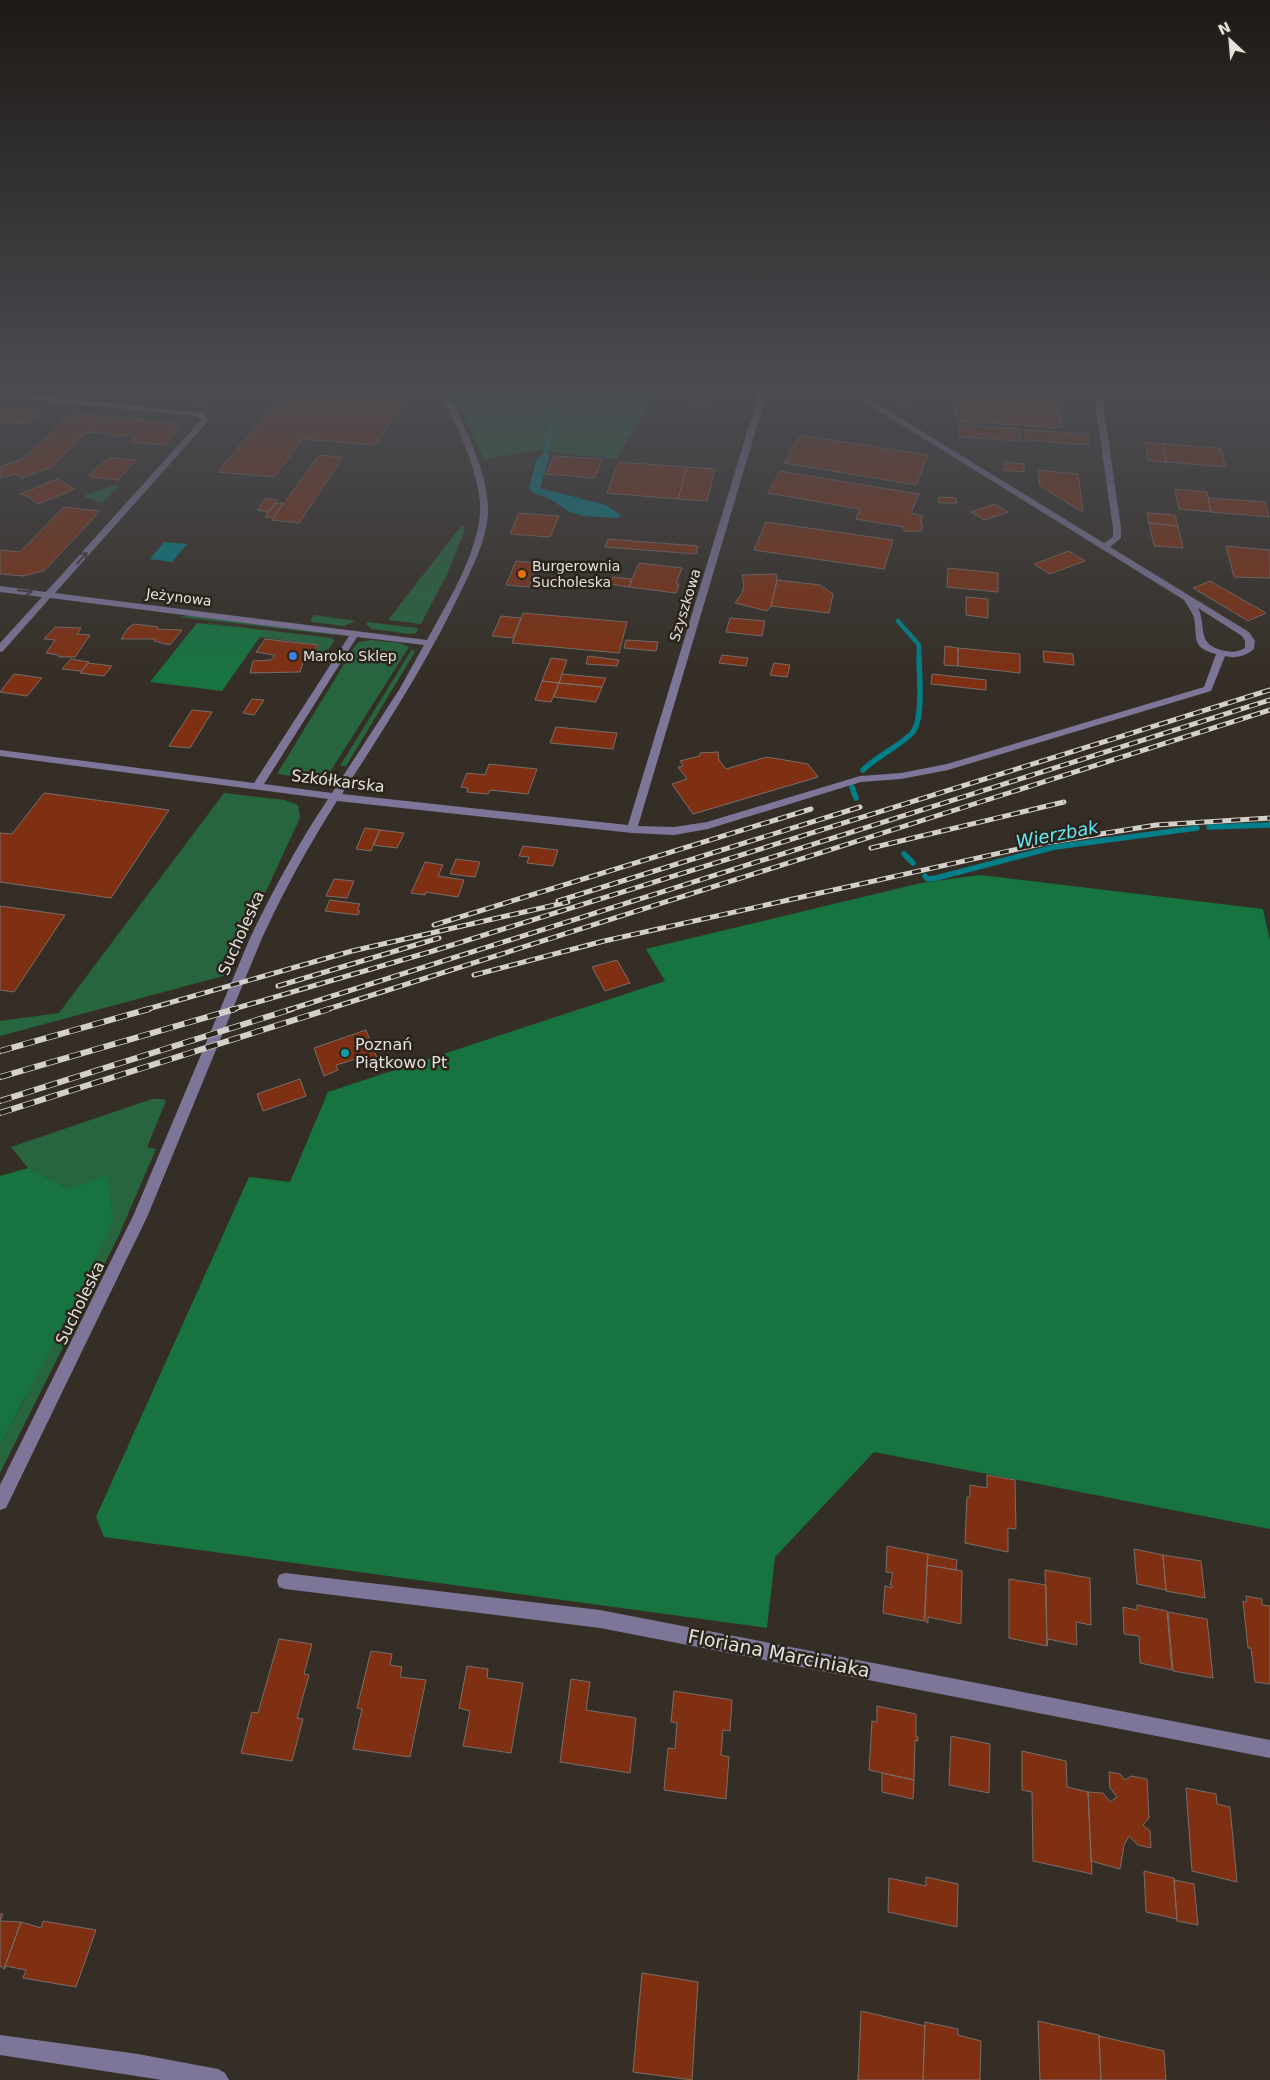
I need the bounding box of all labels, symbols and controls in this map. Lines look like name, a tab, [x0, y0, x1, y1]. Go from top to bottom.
north arrow	[1205, 15, 1255, 65]
text: N	[1216, 19, 1233, 38]
one-way arrow	[76, 551, 88, 564]
place label: Burgerownia Sucholeska	[532, 558, 620, 590]
street label: Szyszkowa	[666, 567, 704, 643]
marker: Burgerownia Sucholeska	[516, 568, 528, 580]
street label: Jeżynowa	[144, 585, 213, 609]
one-way arrow	[17, 586, 33, 596]
place label: Maroko Sklep	[303, 648, 397, 664]
marker: Maroko Sklep	[287, 650, 299, 662]
street label: Szkółkarska	[290, 766, 386, 796]
water label: Wierzbak	[1014, 815, 1102, 852]
street label: Sucholeska	[214, 888, 268, 978]
place label: Poznań Piątkowo Pt	[355, 1035, 447, 1072]
marker: Poznań Piątkowo Pt	[339, 1047, 351, 1059]
street label: Sucholeska	[52, 1258, 108, 1348]
street label: Floriana Marciniaka	[686, 1625, 872, 1681]

